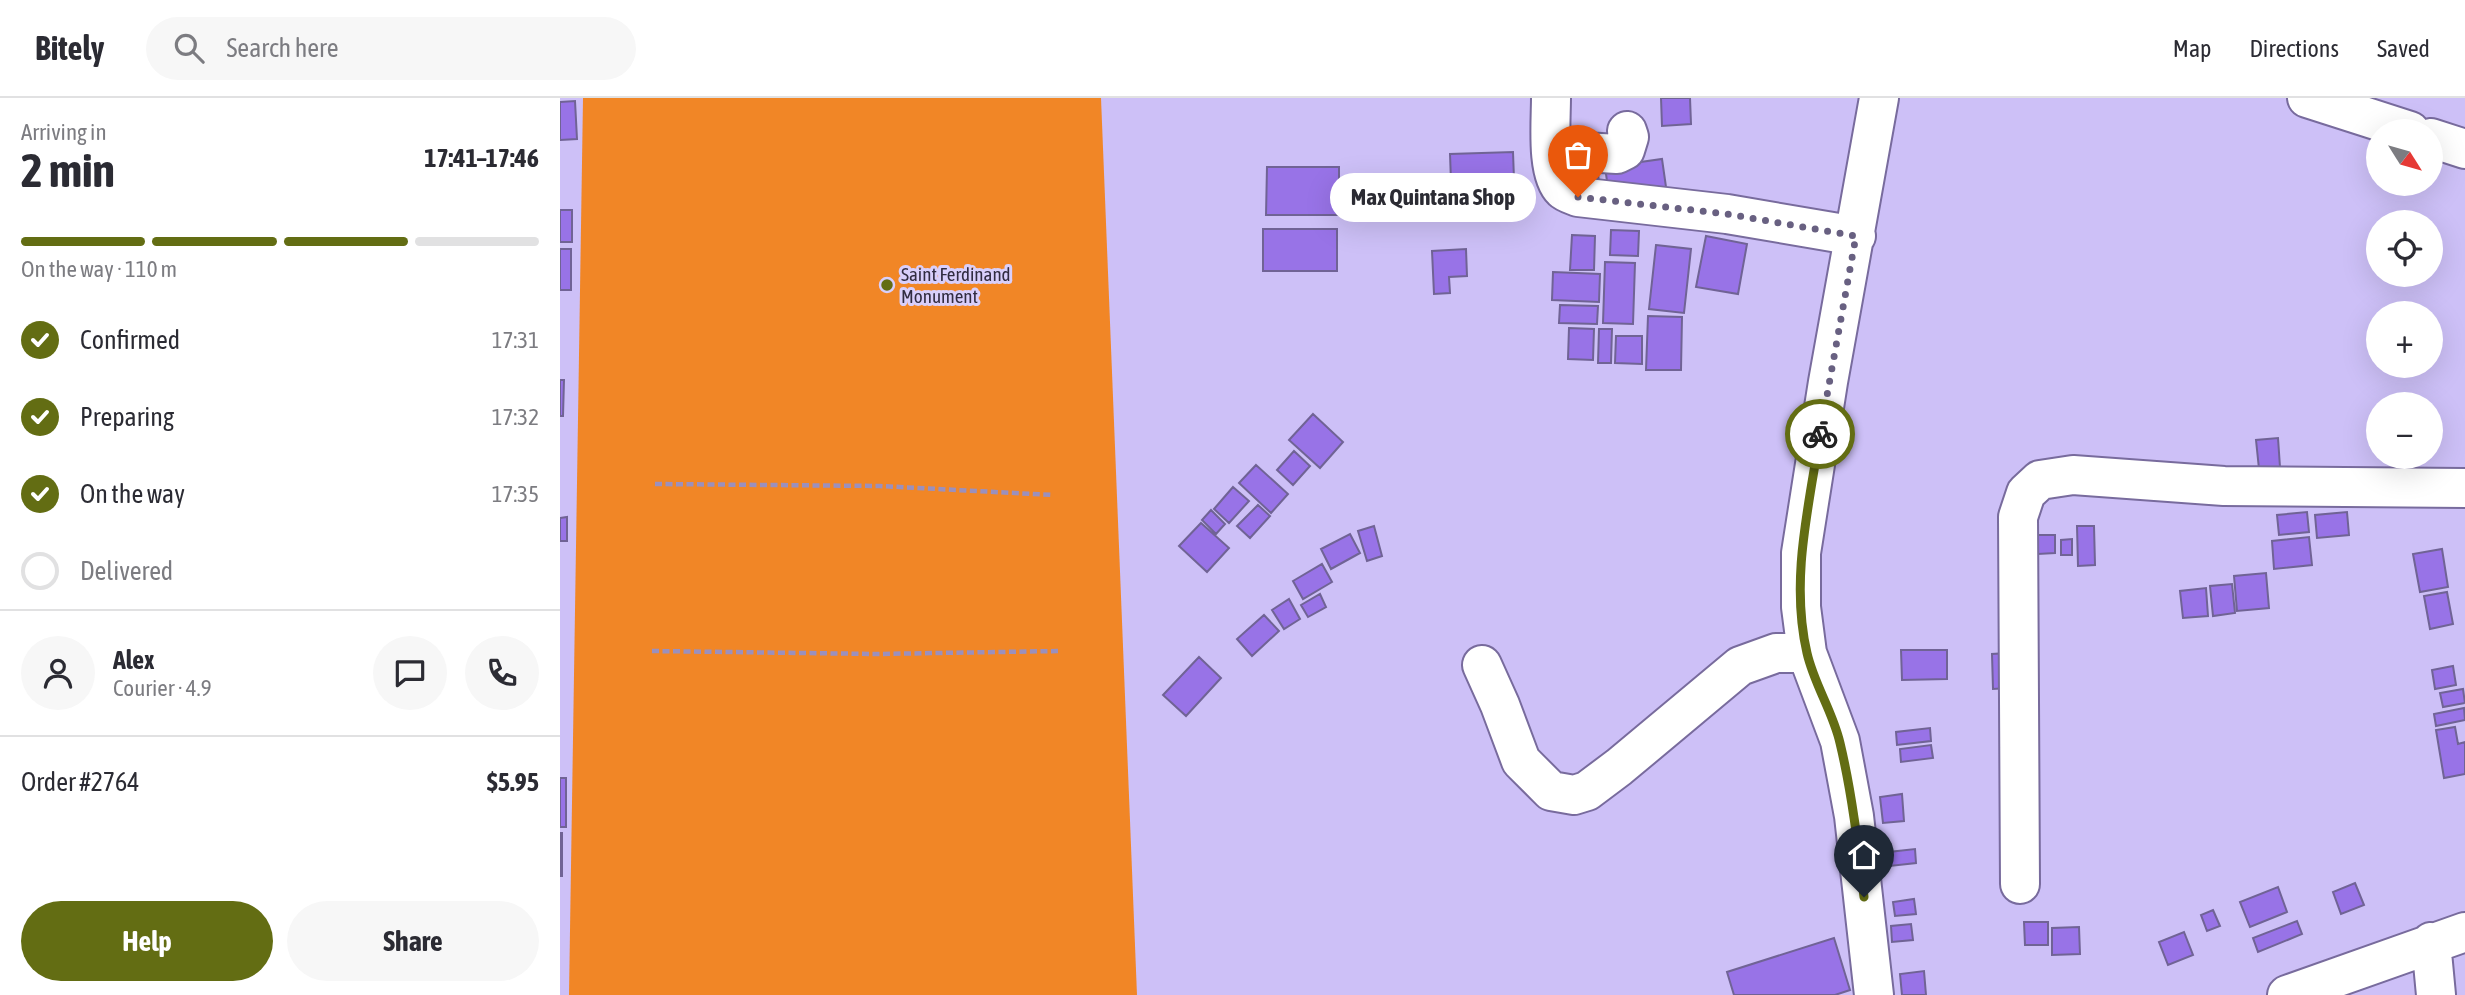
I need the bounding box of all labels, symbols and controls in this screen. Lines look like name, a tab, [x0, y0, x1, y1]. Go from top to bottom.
search box	[146, 17, 636, 80]
text: Bitely	[35, 29, 104, 67]
icon: search	[170, 29, 208, 67]
text: Search here	[226, 33, 339, 63]
text: Map	[2173, 35, 2211, 62]
text: Directions	[2249, 35, 2339, 62]
text: Saved	[2377, 35, 2430, 62]
text: Arriving in	[21, 119, 107, 145]
north arrow	[2366, 119, 2443, 196]
map controls	[2366, 119, 2443, 469]
pin	[1548, 125, 1608, 197]
icon: bag	[1559, 136, 1597, 174]
text: 17:41–17:46	[424, 143, 539, 173]
text: 2 min	[21, 144, 115, 197]
callout: Max Quintana Shop	[1329, 172, 1536, 222]
text: Max Quintana Shop	[1351, 184, 1515, 210]
button: locate	[2366, 210, 2443, 287]
text: On the way · 110 m	[21, 256, 177, 282]
place label: Saint Ferdinand Monument	[901, 263, 1011, 307]
marker: Saint Ferdinand Monument	[879, 277, 895, 293]
button: +	[2366, 301, 2443, 378]
icon: check	[21, 321, 59, 359]
text: Confirmed	[80, 325, 180, 355]
text: 17:31	[492, 327, 539, 353]
button: −	[2366, 392, 2443, 469]
icon: check	[21, 398, 59, 436]
courier	[1785, 399, 1855, 469]
text: Preparing	[80, 402, 174, 432]
text: 17:32	[492, 404, 539, 430]
icon: bike	[1801, 415, 1839, 453]
icon: check	[21, 475, 59, 513]
text: On the way	[80, 479, 185, 509]
text: 17:35	[492, 481, 539, 507]
text: Delivered	[80, 556, 173, 586]
button: person	[21, 636, 95, 710]
button: chat	[373, 636, 447, 710]
button: phone	[465, 636, 539, 710]
text: Alex	[113, 645, 154, 675]
text: Courier · 4.9	[113, 675, 212, 701]
text: Order #2764	[21, 767, 140, 797]
text: $5.95	[487, 767, 539, 797]
pin	[1834, 825, 1894, 897]
icon: home	[1845, 836, 1883, 874]
button: Help	[21, 901, 273, 981]
button: Share	[287, 901, 539, 981]

